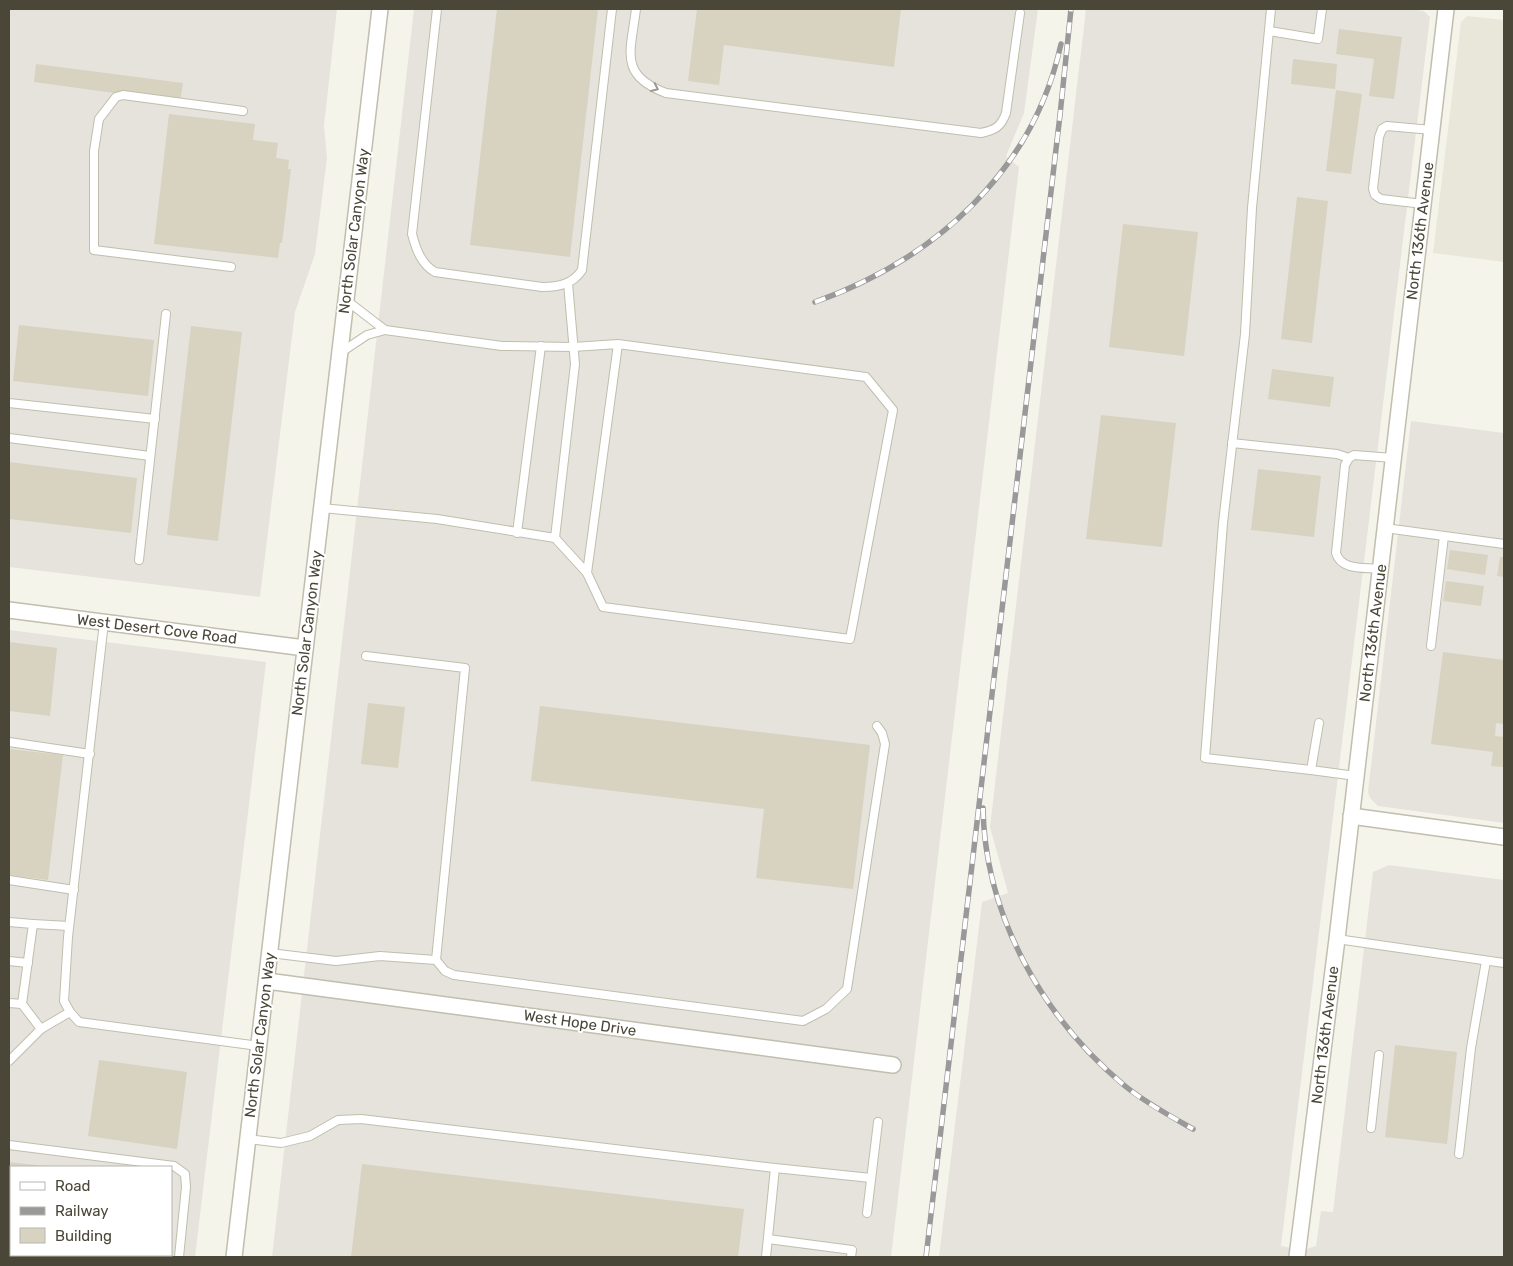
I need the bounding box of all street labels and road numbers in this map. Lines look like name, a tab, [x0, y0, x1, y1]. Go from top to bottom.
street label: North Solar Canyon Way	[335, 147, 373, 315]
street label: North 136th Avenue	[1403, 161, 1437, 301]
street label: North Solar Canyon Way	[288, 549, 326, 717]
street label: North 136th Avenue	[1356, 563, 1390, 703]
street label: West Desert Cove Road	[76, 610, 238, 648]
street label: North Solar Canyon Way	[241, 951, 279, 1119]
street label: North 136th Avenue	[1308, 965, 1342, 1105]
street label: West Hope Drive	[522, 1006, 638, 1040]

